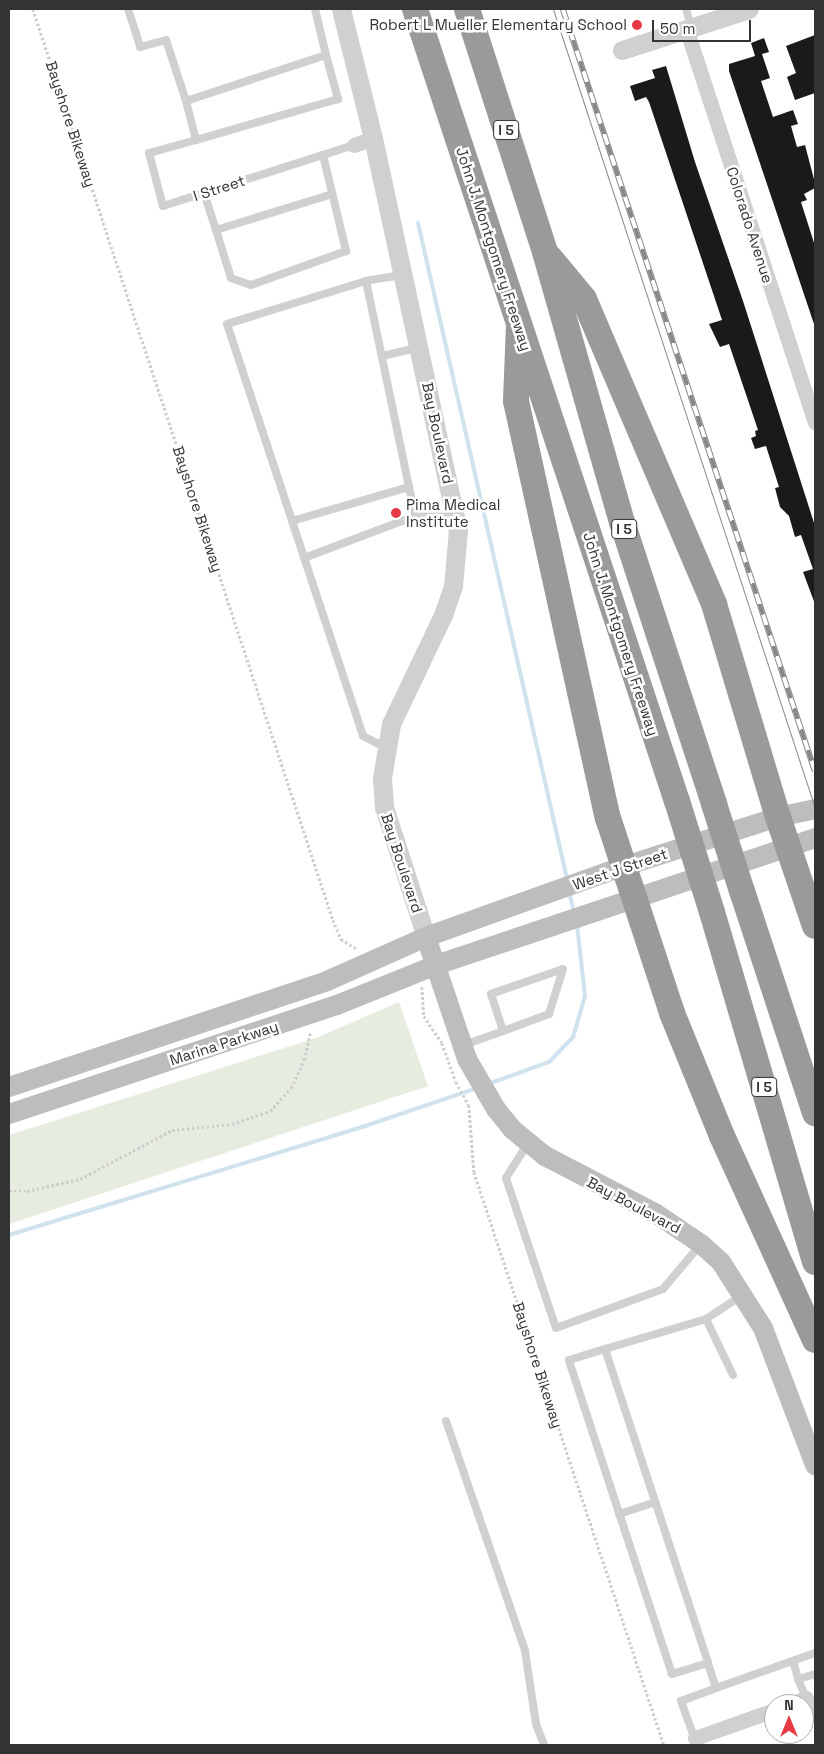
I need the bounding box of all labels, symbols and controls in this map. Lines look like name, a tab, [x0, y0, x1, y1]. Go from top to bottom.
scale bar	[654, 10, 753, 42]
place label: Robert L Mueller Elementary School	[369, 16, 627, 34]
marker: Robert L Mueller Elementary School	[631, 19, 643, 31]
text: 50 m	[660, 19, 695, 38]
street label: Bayshore Bikeway	[42, 59, 100, 189]
road number: I 5	[492, 118, 520, 142]
street label: John J. Montgomery Freeway	[452, 145, 536, 353]
street label: Colorado Avenue	[723, 164, 777, 286]
street label: I Street	[191, 171, 247, 205]
street label: Bay Boulevard	[418, 380, 458, 486]
street label: Bayshore Bikeway	[169, 444, 227, 574]
place label: Pima Medical Institute	[406, 495, 501, 530]
marker: Pima Medical Institute	[390, 507, 402, 519]
road number: I 5	[610, 518, 638, 540]
street label: John J. Montgomery Freeway	[579, 530, 663, 738]
street label: Bay Boulevard	[377, 811, 427, 915]
street label: West J Street	[570, 844, 670, 894]
street label: Marina Parkway	[167, 1017, 281, 1069]
road number: I 5	[750, 1076, 778, 1098]
street label: Bay Boulevard	[584, 1173, 684, 1237]
street label: Bayshore Bikeway	[509, 1300, 567, 1430]
north arrow	[764, 1694, 814, 1744]
text: N	[784, 1696, 794, 1714]

